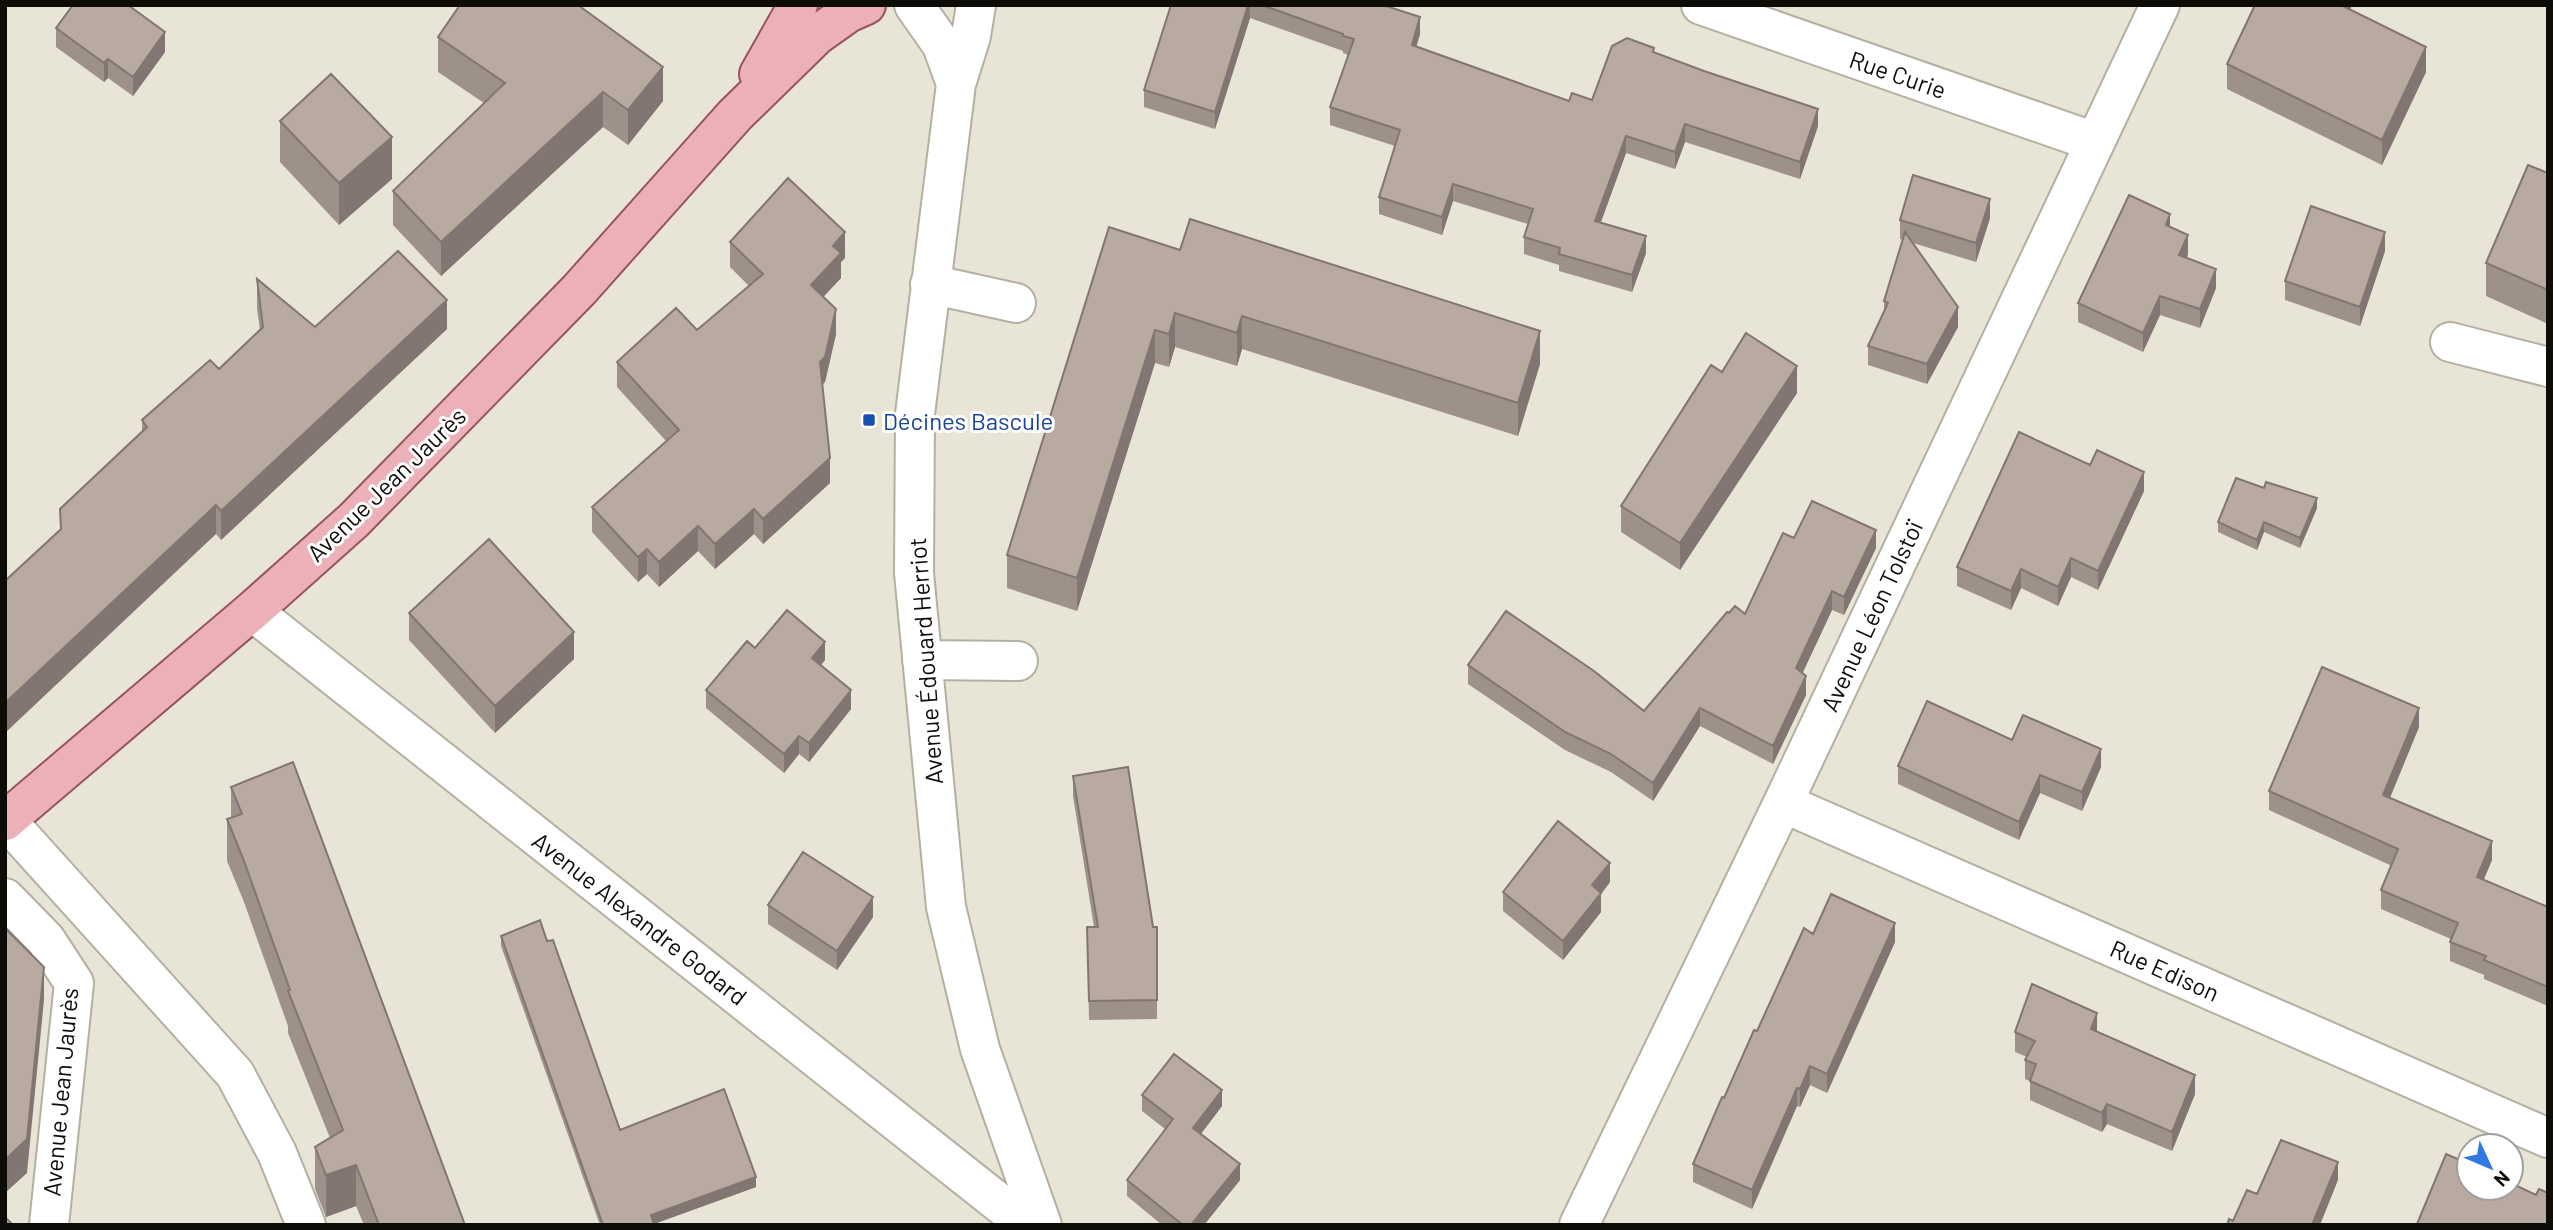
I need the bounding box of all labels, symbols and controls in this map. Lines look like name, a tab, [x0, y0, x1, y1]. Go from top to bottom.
street label: Rue Curie	[1846, 44, 1950, 104]
street label: Avenue Jean Jaurès	[301, 401, 471, 567]
place label: Décines Bascule	[883, 406, 1053, 435]
marker: Décines Bascule	[861, 412, 877, 428]
street label: Avenue Léon Tolstoï	[1814, 515, 1928, 716]
street label: Avenue Édouard Herriot	[902, 537, 948, 785]
street label: Avenue Alexandre Godard	[527, 825, 753, 1011]
street label: Rue Edison	[2106, 933, 2224, 1007]
street label: Avenue Jean Jaurès	[36, 986, 84, 1198]
north arrow	[2455, 1132, 2525, 1202]
text: N	[2490, 1167, 2515, 1192]

